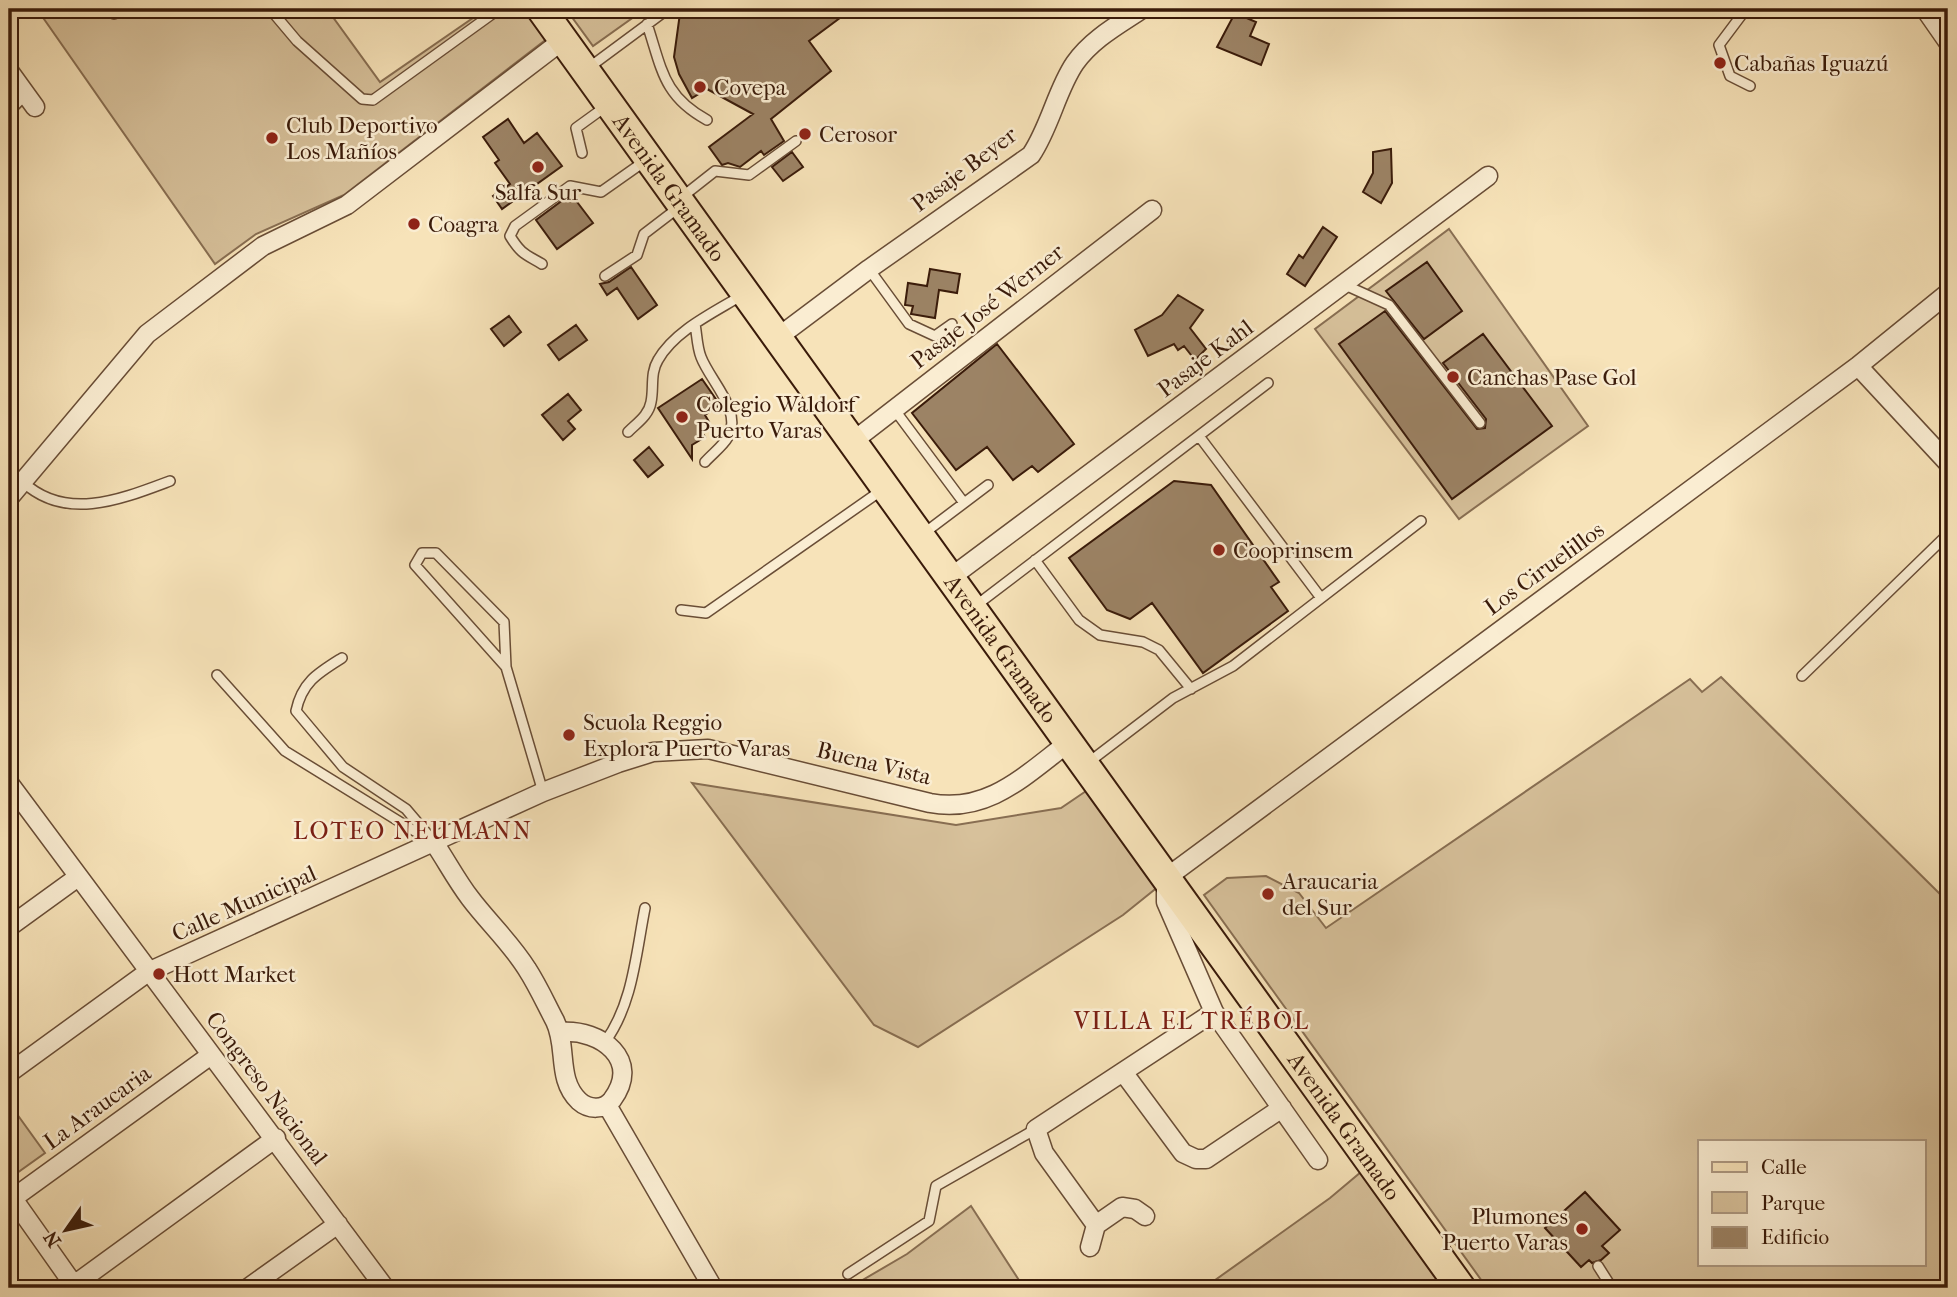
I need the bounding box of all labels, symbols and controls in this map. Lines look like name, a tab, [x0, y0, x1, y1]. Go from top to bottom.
place label: Cabañas Iguazú	[1734, 50, 1889, 77]
marker: Cabañas Iguazú	[1712, 55, 1728, 71]
place label: Covepa	[714, 74, 787, 101]
marker: Covepa	[692, 79, 708, 95]
street label: Avenida Gramado	[606, 108, 731, 267]
place label: Club Deportivo Los Mañíos	[286, 112, 438, 165]
place label: Cerosor	[819, 121, 897, 148]
street label: Pasaje Beyer	[906, 121, 1022, 218]
marker: Cerosor	[797, 126, 813, 142]
marker: Club Deportivo Los Mañíos	[264, 130, 280, 146]
marker: Salfa Sur	[530, 159, 546, 175]
place label: Salfa Sur	[495, 179, 582, 206]
place label: Coagra	[428, 211, 499, 238]
marker: Coagra	[406, 216, 422, 232]
street label: Pasaje José Werner	[905, 238, 1069, 375]
street label: Pasaje Kahl	[1152, 313, 1259, 403]
place label: Canchas Pase Gol	[1467, 364, 1637, 391]
marker: Canchas Pase Gol	[1445, 369, 1461, 385]
place label: Colegio Waldorf Puerto Varas	[696, 391, 860, 444]
marker: Colegio Waldorf Puerto Varas	[674, 409, 690, 425]
street label: Los Ciruelillos	[1479, 516, 1609, 621]
place label: Cooprinsem	[1233, 537, 1353, 564]
marker: Cooprinsem	[1211, 542, 1227, 558]
street label: Avenida Gramado	[938, 569, 1063, 728]
place label: Scuola Reggio Explora Puerto Varas	[583, 709, 790, 762]
marker: Scuola Reggio Explora Puerto Varas	[561, 727, 577, 743]
street label: Buena Vista	[814, 736, 934, 791]
district label: LOTEO NEUMANN	[293, 817, 533, 845]
street label: Calle Municipal	[168, 859, 321, 947]
place label: Araucaria del Sur	[1281, 868, 1379, 921]
marker: Araucaria del Sur	[1260, 886, 1276, 902]
place label: Hott Market	[173, 961, 296, 988]
marker: Hott Market	[151, 966, 167, 982]
street label: Congreso Nacional	[200, 1006, 333, 1171]
district label: VILLA EL TRÉBOL	[1073, 1006, 1310, 1035]
street label: Avenida Gramado	[1281, 1046, 1406, 1206]
street label: La Araucaria	[39, 1059, 156, 1155]
legend	[1698, 1140, 1926, 1266]
text: Calle	[1761, 1155, 1807, 1179]
text: Parque	[1761, 1191, 1825, 1215]
north arrow	[32, 1196, 102, 1266]
place label: Plumones Puerto Varas	[1442, 1203, 1568, 1256]
marker: Plumones Puerto Varas	[1574, 1221, 1590, 1237]
text: Edificio	[1761, 1225, 1829, 1249]
text: N	[39, 1226, 66, 1251]

